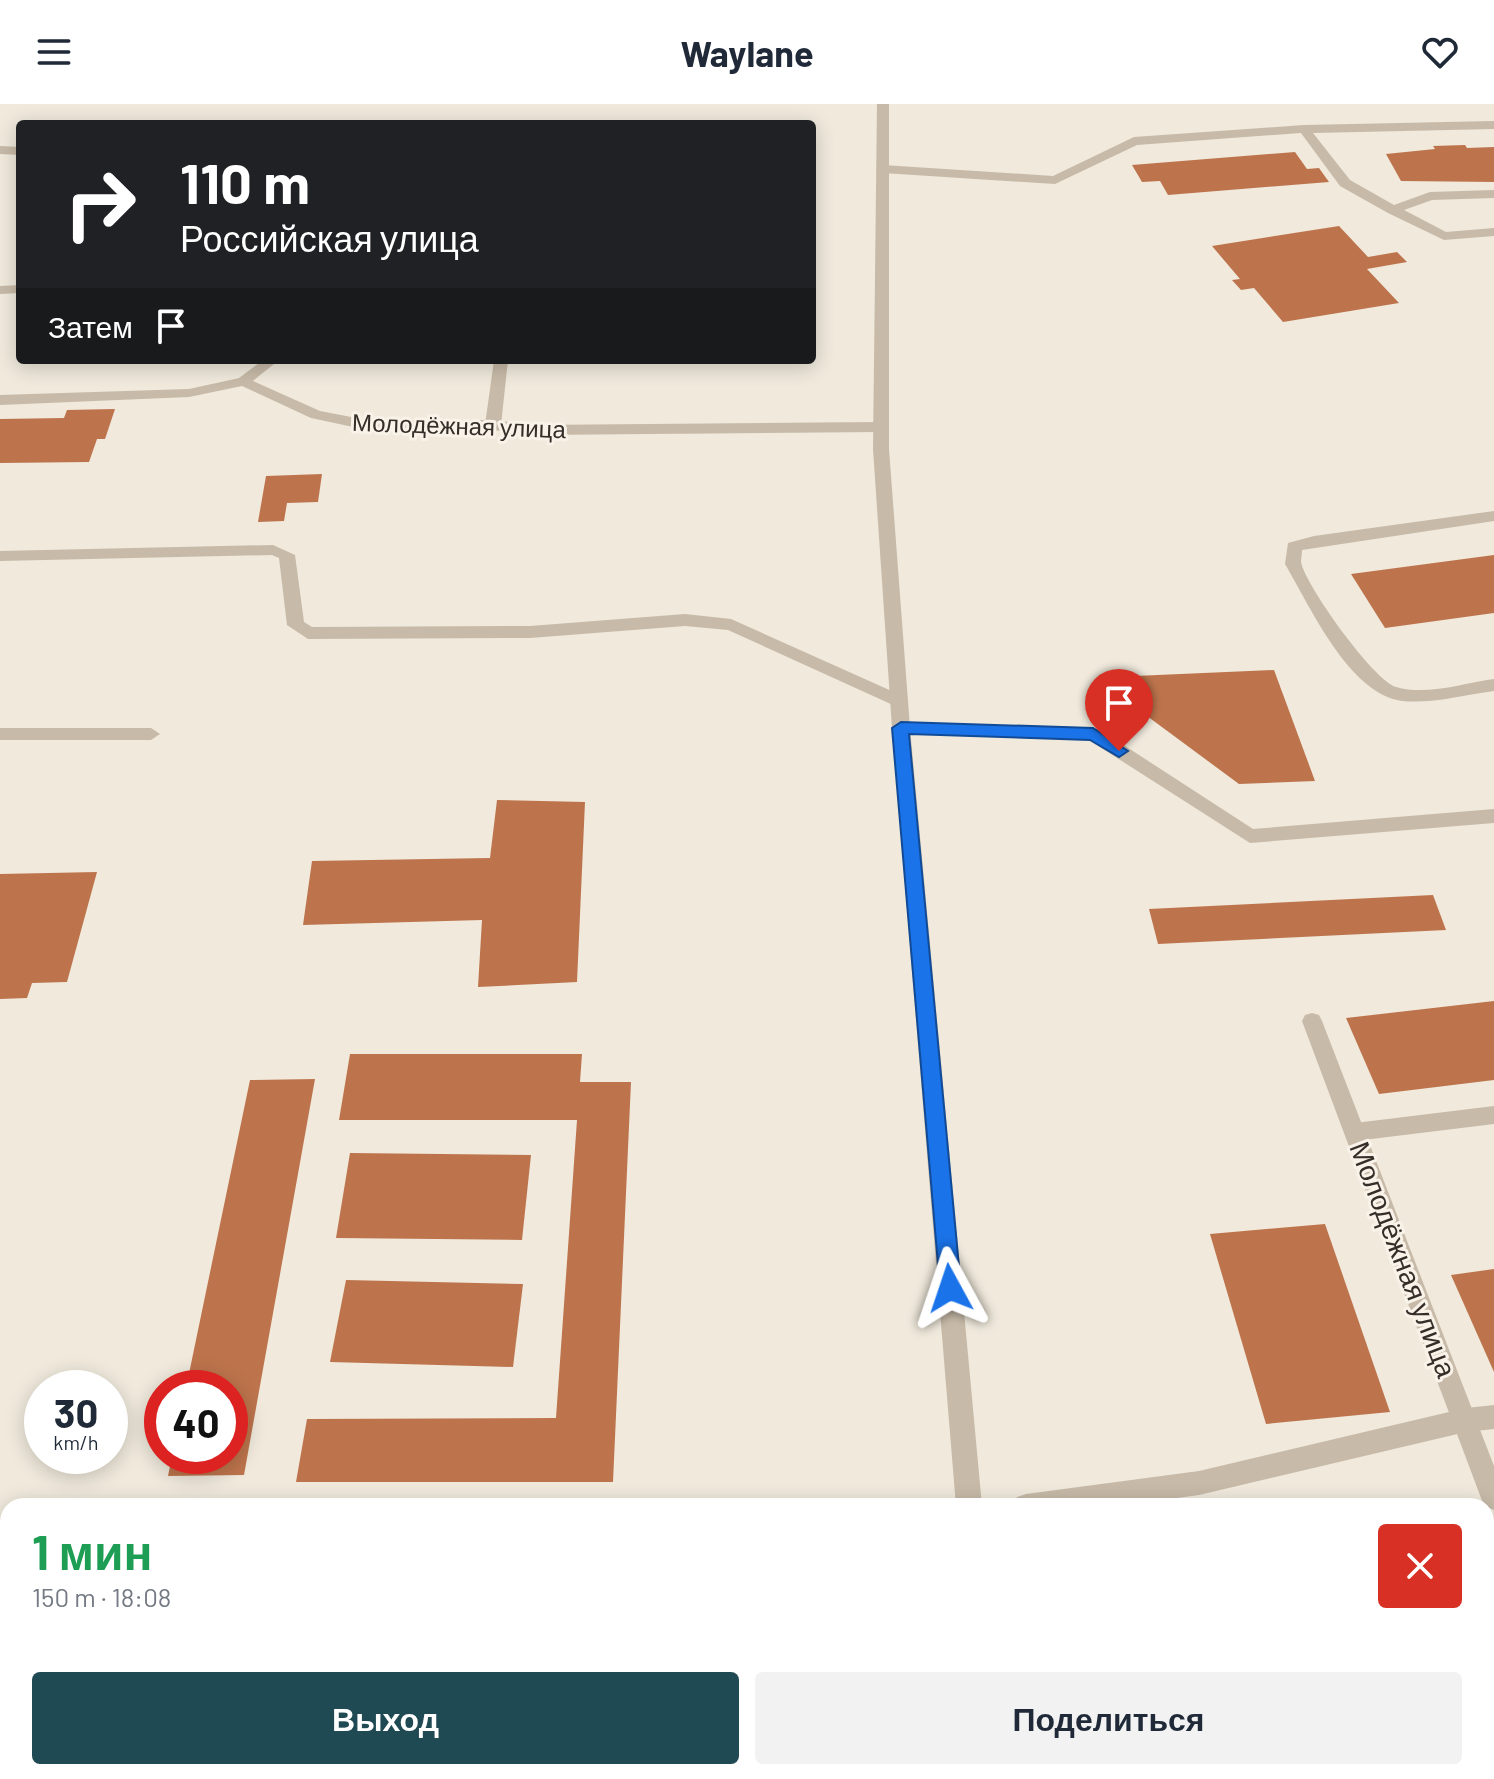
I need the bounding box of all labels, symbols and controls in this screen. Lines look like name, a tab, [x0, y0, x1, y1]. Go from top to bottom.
icon: menu	[32, 30, 76, 74]
icon: heart	[1418, 30, 1462, 74]
text: Waylane	[680, 31, 814, 74]
text: 110 m	[180, 148, 310, 215]
icon: right	[48, 152, 152, 256]
text: Российская улица	[180, 216, 479, 259]
icon: arrive	[149, 304, 193, 348]
text: Затем	[48, 308, 133, 344]
street label: Молодёжная улица	[352, 407, 567, 443]
pin	[1085, 669, 1153, 751]
icon: arrive	[1097, 681, 1141, 725]
street label: Молодёжная улица	[1343, 1136, 1465, 1382]
position arrow	[908, 1246, 992, 1330]
speed limit sign: 40	[144, 1370, 248, 1474]
text: 30	[54, 1388, 98, 1436]
text: km/h	[53, 1430, 99, 1454]
text: 1 мин	[32, 1522, 153, 1580]
button: close	[1378, 1524, 1462, 1608]
text: 150 m · 18:08	[32, 1581, 171, 1612]
button: Выход	[32, 1672, 739, 1764]
button: Поделиться	[755, 1672, 1462, 1764]

